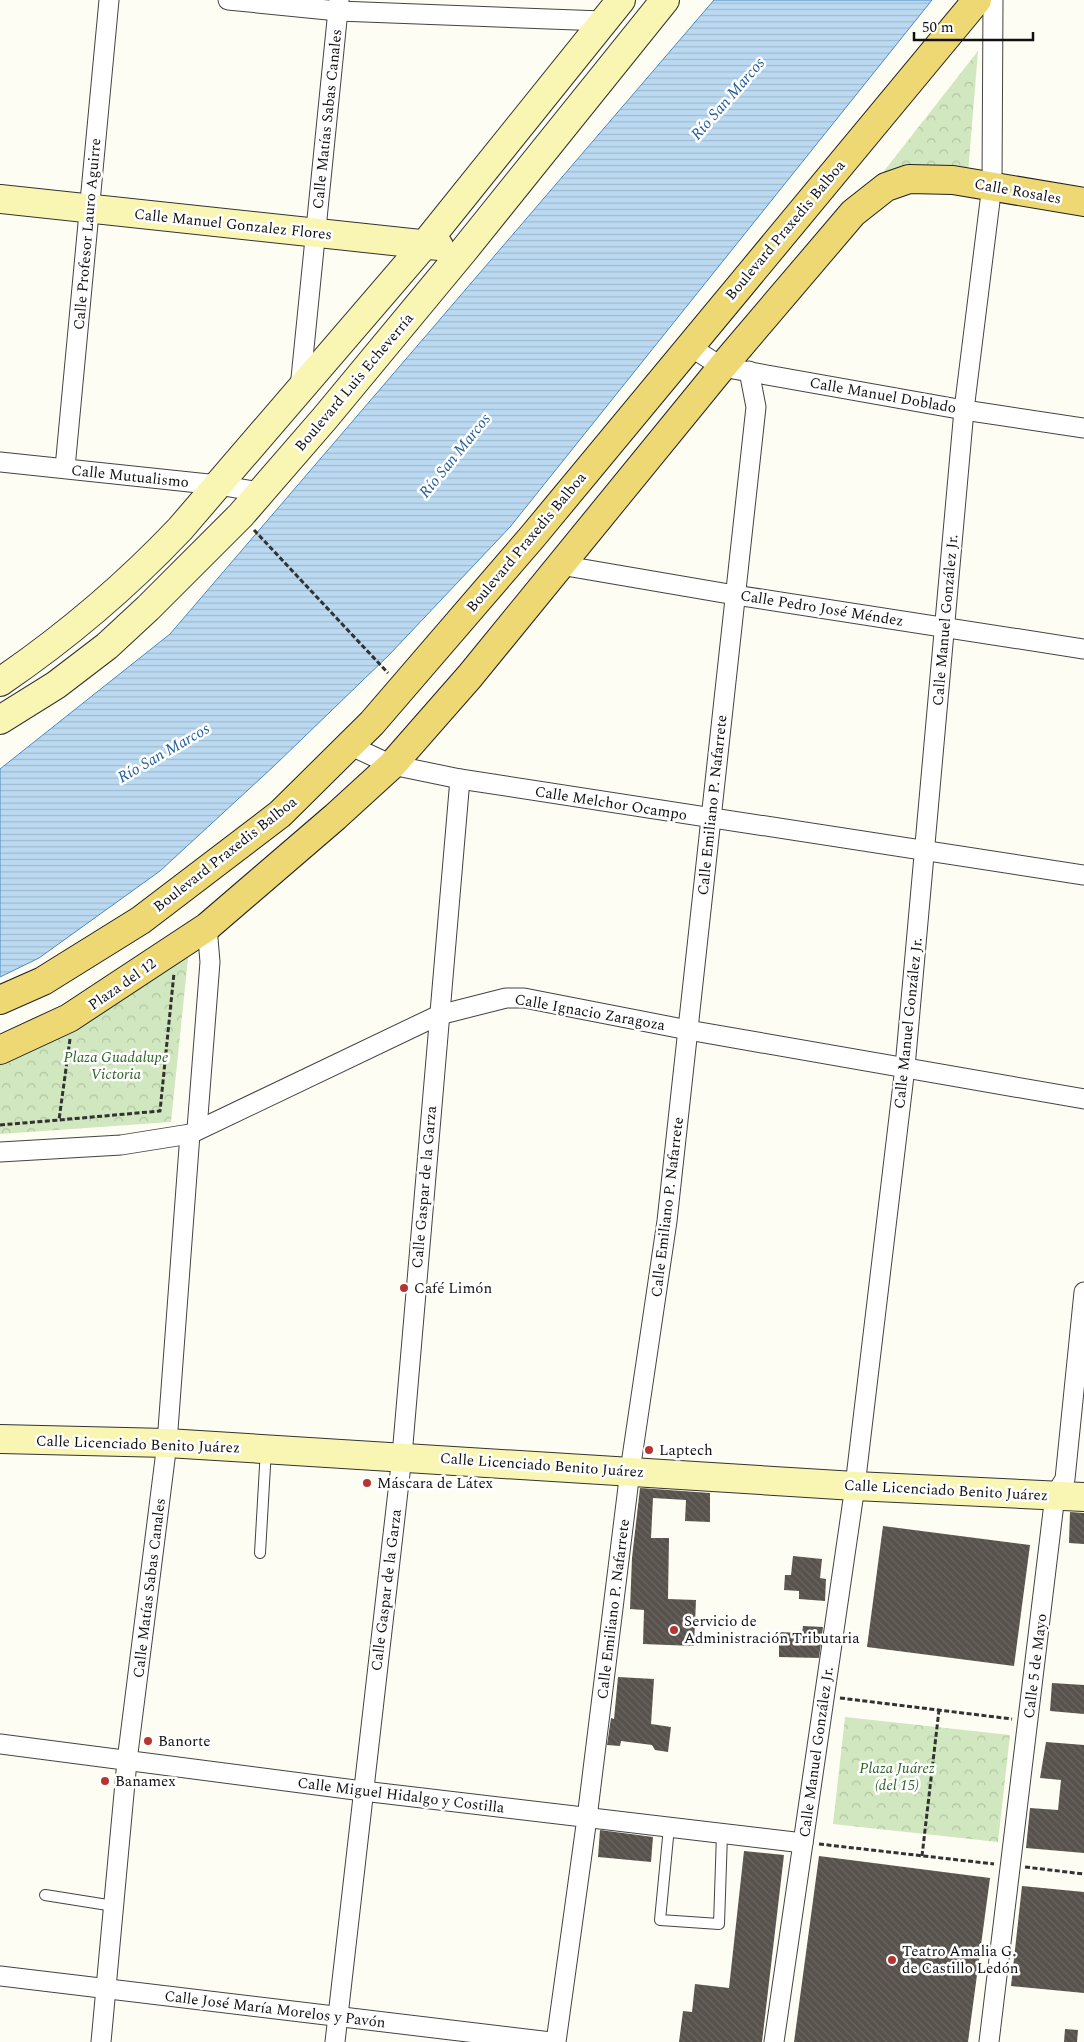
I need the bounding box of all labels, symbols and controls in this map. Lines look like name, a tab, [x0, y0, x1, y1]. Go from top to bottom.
scale bar	[914, 10, 1033, 42]
text: 50 m	[922, 16, 954, 39]
street label: Calle Matías Sabas Canales	[307, 28, 348, 210]
water label: Río San Marcos	[685, 52, 771, 145]
street label: Calle Profesor Lauro Aguirre	[68, 137, 107, 331]
street label: Boulevard Praxedis Balboa	[720, 155, 852, 306]
street label: Calle Rosales	[973, 173, 1063, 210]
street label: Calle Manuel Gonzalez Flores	[133, 203, 333, 246]
street label: Boulevard Luis Echeverría	[289, 307, 420, 457]
street label: Calle Manuel Doblado	[808, 371, 958, 420]
water label: Río San Marcos	[413, 408, 497, 503]
street label: Calle Mutualismo	[70, 459, 190, 494]
street label: Boulevard Praxedis Balboa	[461, 467, 593, 618]
street label: Calle Manuel González Jr.	[927, 533, 964, 707]
street label: Calle Pedro José Méndez	[739, 584, 905, 633]
street label: Calle Emiliano P. Nafarrete	[692, 714, 733, 896]
water label: Río San Marcos	[113, 717, 214, 789]
street label: Calle Melchor Ocampo	[533, 780, 689, 827]
street label: Boulevard Praxedis Balboa	[148, 790, 303, 918]
street label: Calle Manuel González Jr.	[888, 936, 929, 1110]
street label: Plaza del 12	[84, 953, 161, 1016]
street label: Calle Ignacio Zaragoza	[513, 988, 668, 1037]
park label: Plaza Guadalupe Victoria	[64, 1046, 169, 1086]
street label: Calle Gaspar de la Garza	[406, 1104, 443, 1269]
street label: Calle Emiliano P. Nafarrete	[645, 1116, 690, 1298]
place label: Café Limón	[414, 1277, 492, 1300]
marker: Café Limón	[398, 1282, 410, 1294]
street label: Calle Licenciado Benito Juárez	[35, 1429, 241, 1460]
place label: Laptech	[659, 1439, 713, 1462]
marker: Laptech	[643, 1444, 655, 1456]
street label: Calle Licenciado Benito Juárez	[439, 1447, 645, 1484]
place label: Máscara de Látex	[377, 1472, 494, 1495]
street label: Calle Licenciado Benito Juárez	[843, 1474, 1049, 1507]
marker: Máscara de Látex	[361, 1477, 373, 1489]
street label: Calle Matías Sabas Canales	[127, 1497, 172, 1679]
street label: Calle Gaspar de la Garza	[365, 1507, 408, 1672]
street label: Calle Emiliano P. Nafarrete	[591, 1518, 636, 1700]
place label: Servicio de Administración Tributaria	[684, 1610, 860, 1650]
street label: Calle 5 de Mayo	[1018, 1612, 1053, 1720]
marker: Servicio de Administración Tributaria	[668, 1624, 680, 1636]
street label: Calle Manuel González Jr.	[793, 1665, 840, 1839]
place label: Banorte	[158, 1730, 211, 1753]
marker: Banorte	[142, 1735, 154, 1747]
park label: Plaza Juárez (del 15)	[859, 1757, 935, 1797]
place label: Banamex	[115, 1770, 176, 1793]
street label: Calle Miguel Hidalgo y Costilla	[296, 1771, 506, 1820]
marker: Banamex	[99, 1775, 111, 1787]
place label: Teatro Amalia G. de Castillo Ledón	[902, 1940, 1019, 1980]
marker: Teatro Amalia G. de Castillo Ledón	[886, 1954, 898, 1966]
street label: Calle José María Morelos y Pavón	[163, 1985, 387, 2035]

